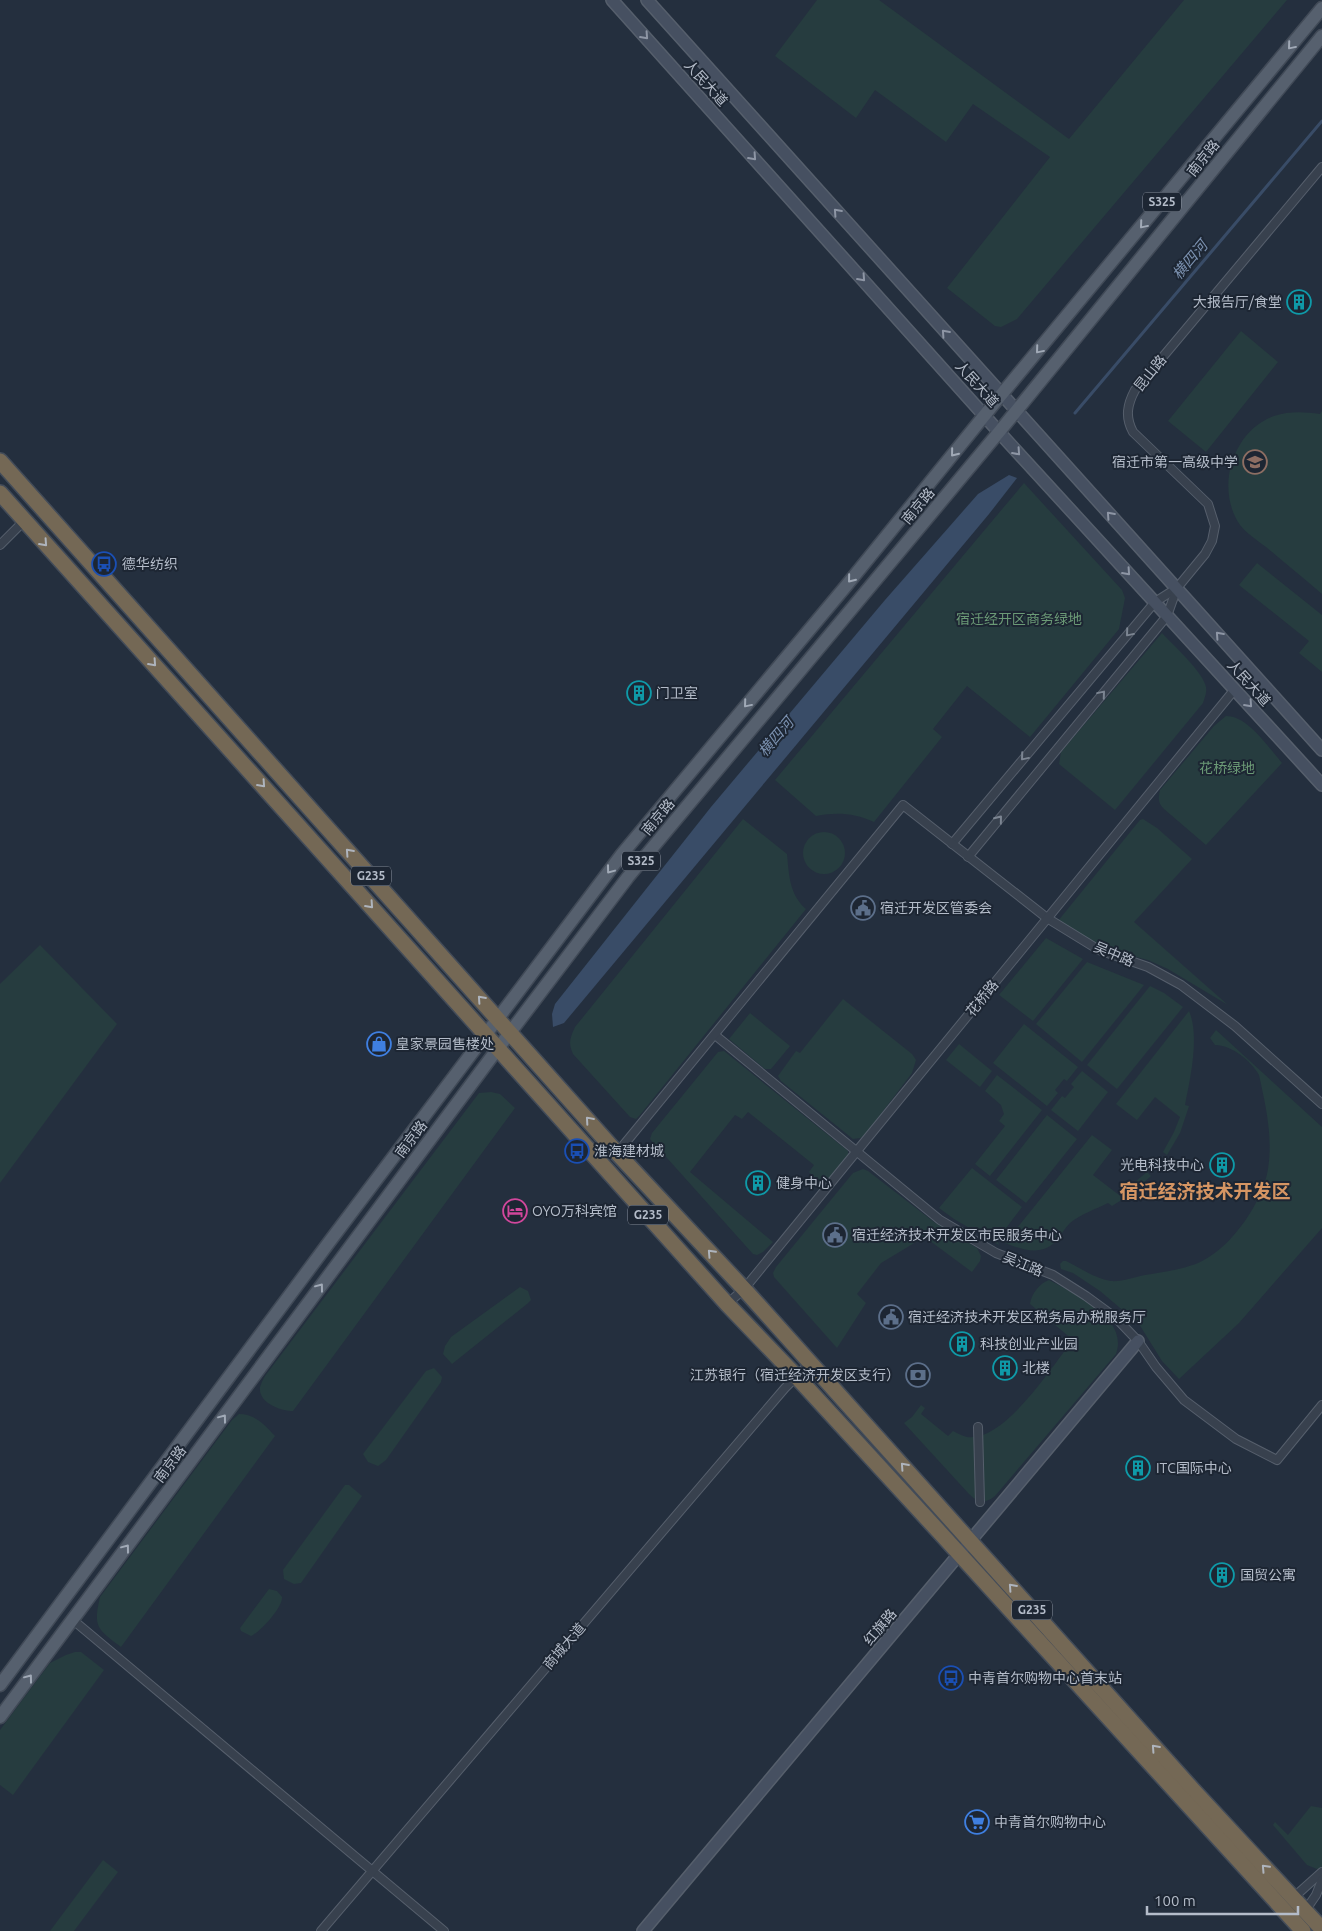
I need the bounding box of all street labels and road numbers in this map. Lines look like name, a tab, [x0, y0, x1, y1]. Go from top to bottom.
street label: 人民大道	[681, 57, 731, 109]
street label: 南京路	[1184, 137, 1222, 179]
road number: S325	[1143, 192, 1181, 212]
street label: 昆山路	[1131, 352, 1169, 394]
street label: 人民大道	[952, 358, 1002, 410]
street label: 南京路	[898, 485, 938, 527]
street label: 人民大道	[1224, 657, 1274, 709]
street label: 南京路	[638, 796, 678, 838]
road number: S325	[622, 851, 660, 870]
road number: G235	[351, 866, 391, 886]
street label: 吴中路	[1092, 938, 1136, 970]
street label: 花桥路	[963, 977, 1001, 1019]
street label: 南京路	[392, 1117, 430, 1161]
road number: G235	[628, 1206, 668, 1224]
street label: 吴江路	[1001, 1249, 1045, 1279]
street label: 南京路	[151, 1442, 189, 1486]
road number: G235	[1012, 1600, 1052, 1620]
street label: 红旗路	[860, 1606, 900, 1648]
street label: 商城大道	[540, 1620, 588, 1672]

